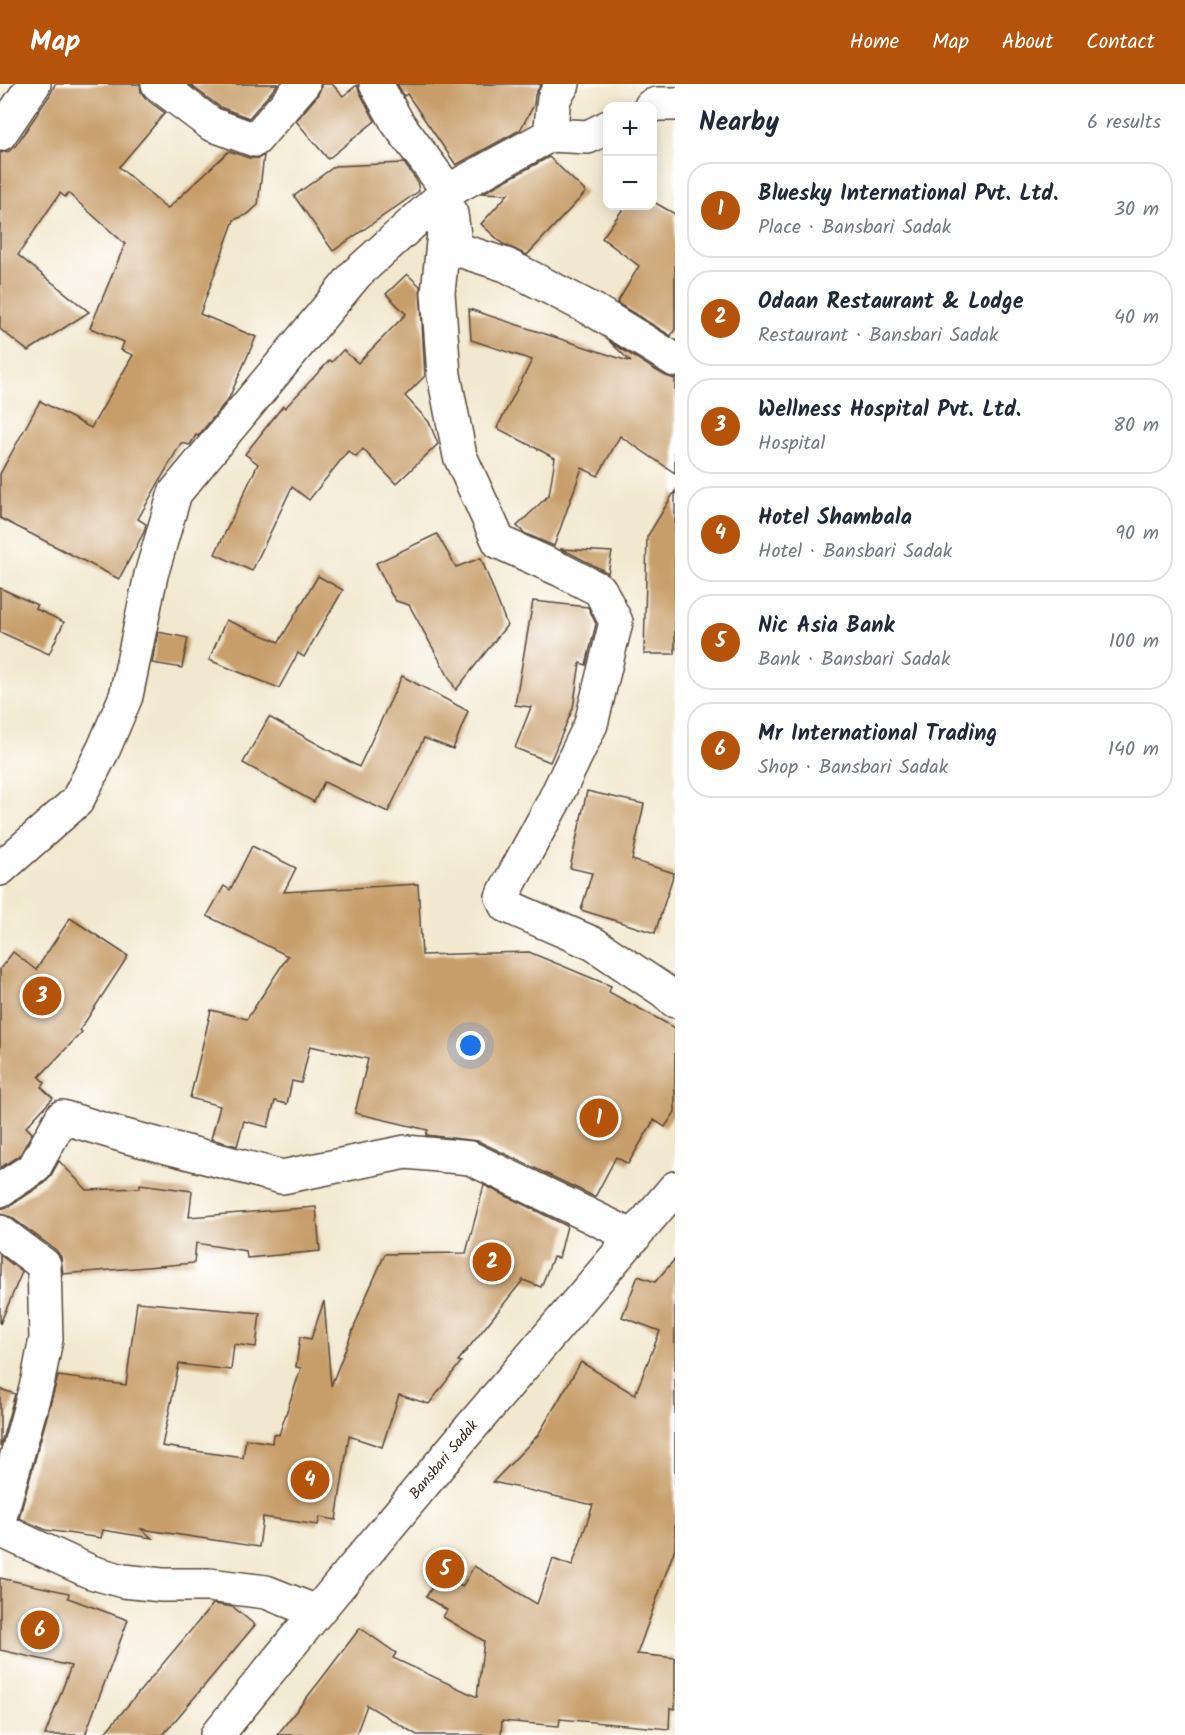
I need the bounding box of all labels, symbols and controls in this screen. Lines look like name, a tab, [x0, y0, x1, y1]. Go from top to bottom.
text: Map	[30, 20, 81, 65]
text: Home	[850, 26, 899, 59]
text: Map	[932, 26, 969, 59]
text: About	[1002, 26, 1053, 59]
text: Contact	[1086, 26, 1155, 59]
map controls	[603, 102, 657, 210]
button: +	[603, 102, 657, 156]
text: Nearby	[699, 102, 779, 144]
text: 6 results	[1087, 107, 1161, 139]
button: −	[603, 156, 657, 210]
text: Bluesky International Pvt. Ltd.	[758, 177, 1058, 212]
text: 1	[717, 194, 724, 226]
text: 30 m	[1114, 194, 1159, 226]
text: Place · Bansbari Sadak	[758, 212, 951, 244]
text: Odaan Restaurant & Lodge	[758, 285, 1023, 320]
text: 2	[715, 302, 726, 334]
text: 40 m	[1114, 302, 1159, 334]
text: Restaurant · Bansbari Sadak	[758, 320, 998, 352]
text: Wellness Hospital Pvt. Ltd.	[758, 393, 1021, 428]
text: 3	[715, 410, 726, 442]
text: 80 m	[1113, 410, 1159, 442]
text: Hospital	[758, 428, 825, 460]
text: Hotel Shambala	[758, 501, 912, 536]
text: 4	[715, 518, 726, 550]
text: 90 m	[1115, 518, 1159, 550]
text: Hotel · Bansbari Sadak	[758, 536, 952, 568]
text: Nic Asia Bank	[758, 609, 894, 644]
text: 5	[715, 626, 726, 658]
text: 100 m	[1109, 626, 1159, 658]
text: Bank · Bansbari Sadak	[758, 644, 950, 676]
text: Mr International Trading	[758, 717, 997, 752]
text: 6	[715, 734, 726, 766]
text: 140 m	[1108, 734, 1159, 766]
text: Shop · Bansbari Sadak	[758, 752, 948, 784]
pin: 3	[22, 974, 62, 1018]
your location	[456, 1031, 485, 1060]
pin: 1	[580, 1096, 618, 1140]
pin: 2	[472, 1240, 512, 1284]
street label: Bansbari Sadak	[404, 1414, 485, 1505]
pin: 4	[290, 1458, 330, 1502]
pin: 5	[426, 1546, 464, 1592]
pin: 6	[20, 1608, 60, 1652]

